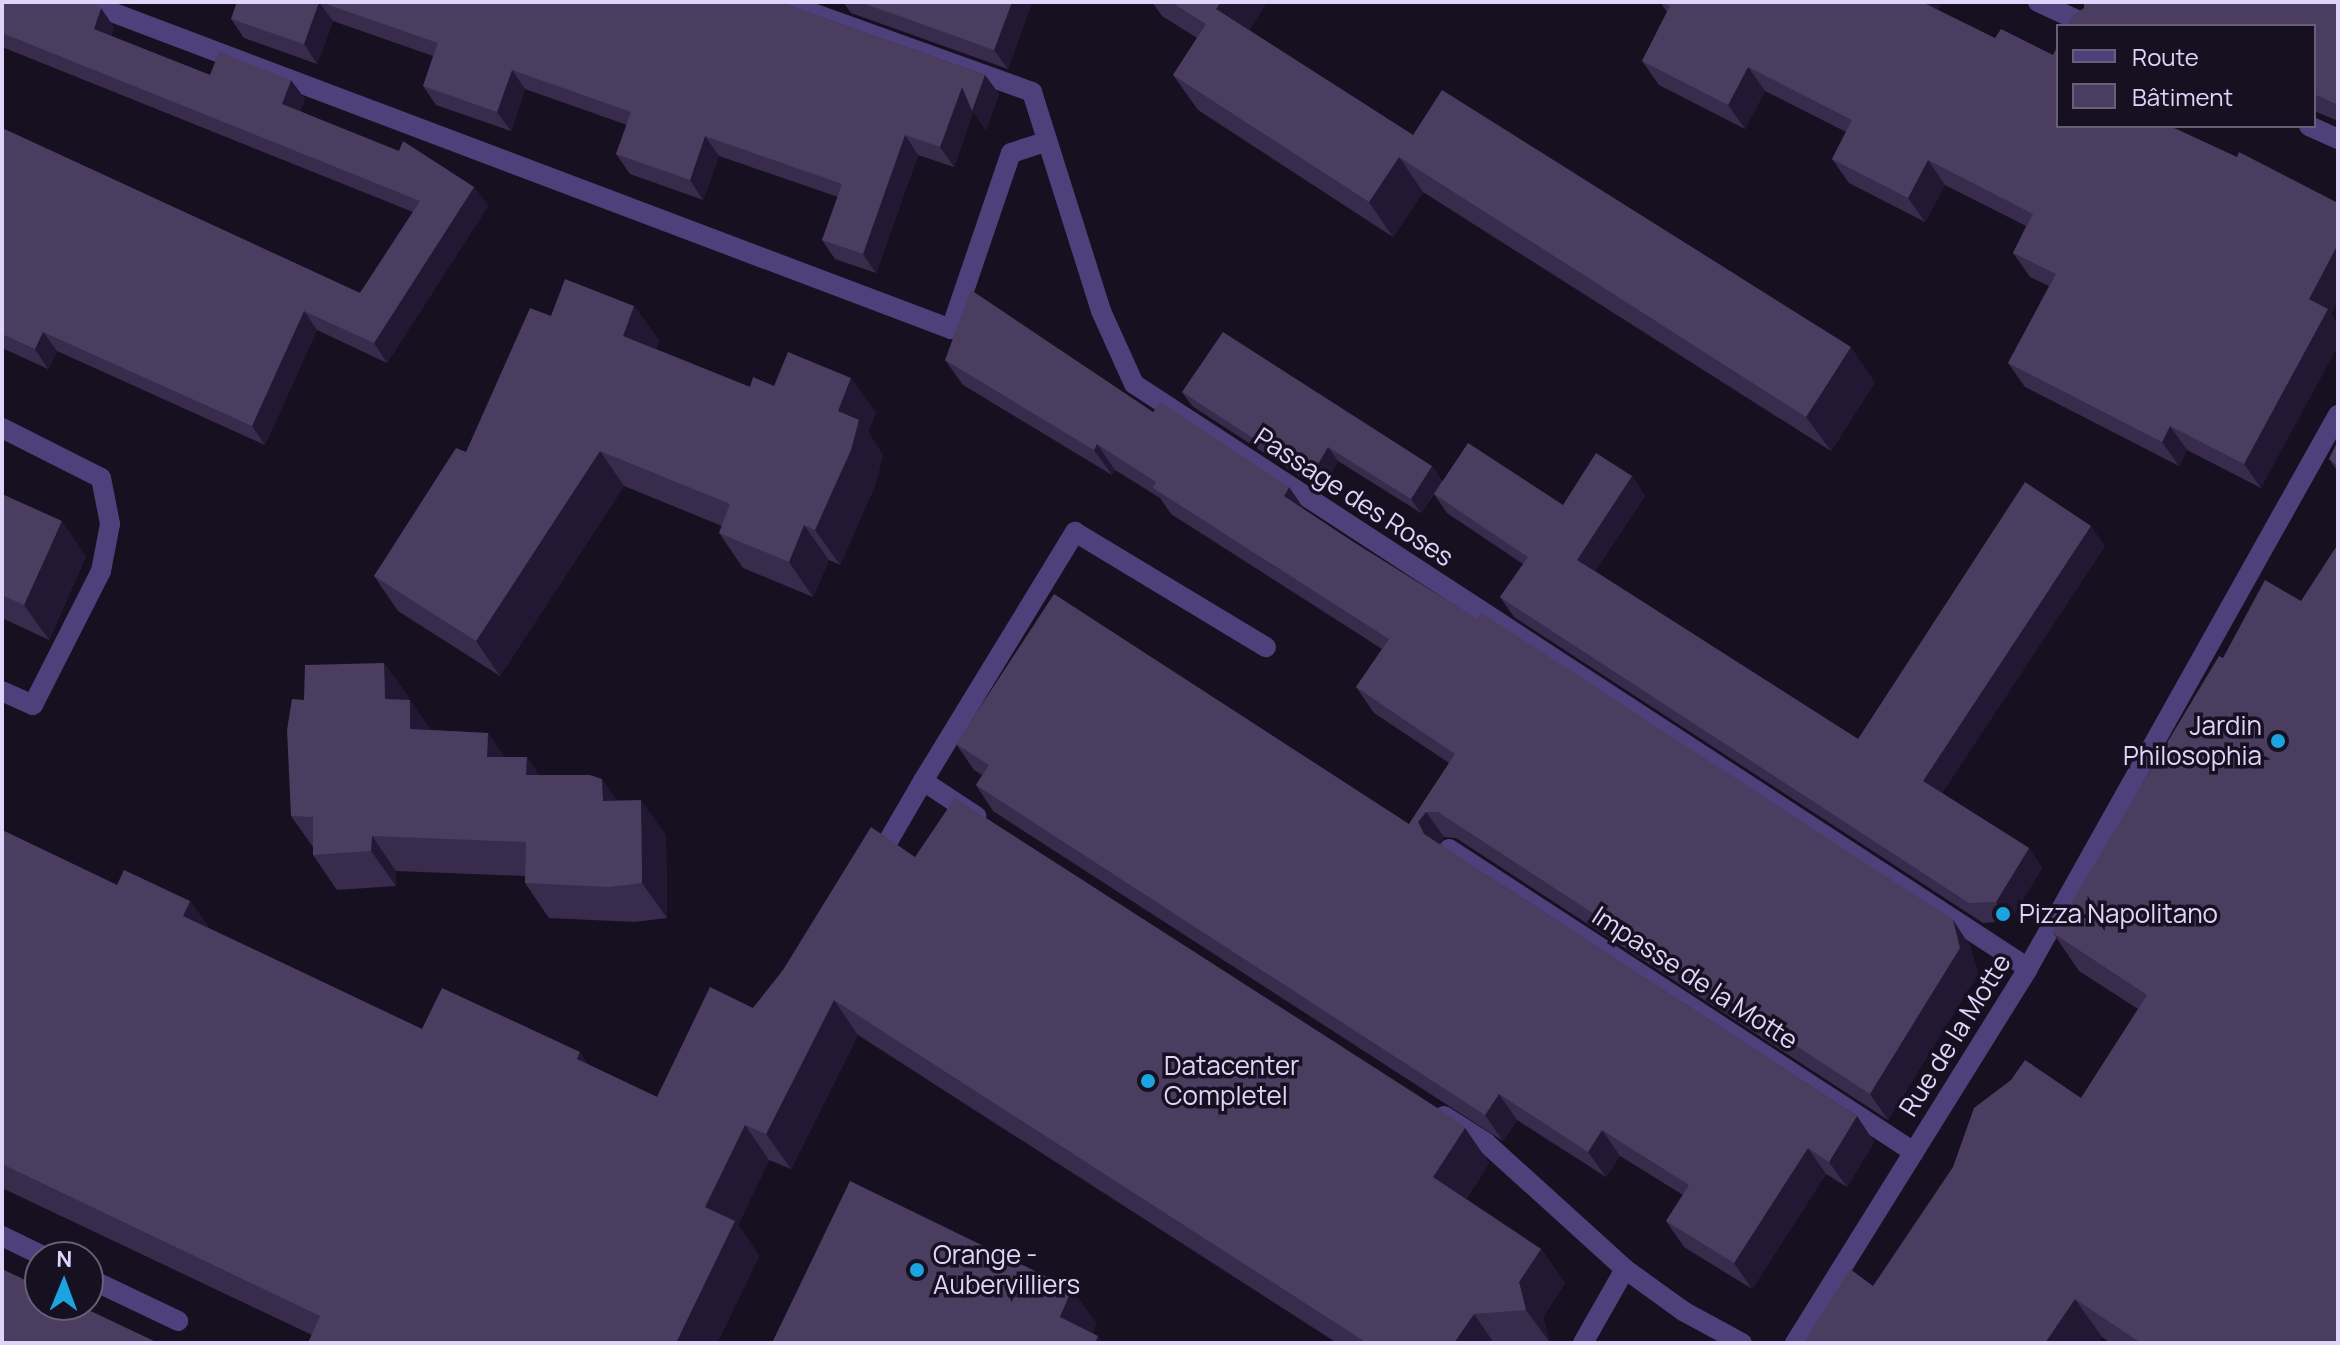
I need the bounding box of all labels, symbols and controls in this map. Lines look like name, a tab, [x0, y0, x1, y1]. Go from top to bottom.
legend	[2056, 24, 2316, 128]
text: Route	[2132, 40, 2199, 73]
text: Bâtiment	[2132, 80, 2233, 113]
street label: Passage des Roses	[1249, 421, 1459, 573]
place label: Jardin Philosophia	[2123, 710, 2262, 772]
marker: Jardin Philosophia	[2269, 732, 2287, 750]
place label: Pizza Napolitano	[2019, 898, 2218, 930]
street label: Impasse de la Motte	[1586, 900, 1804, 1056]
marker: Pizza Napolitano	[1994, 905, 2012, 923]
street label: Rue de la Motte	[1893, 948, 2017, 1122]
place label: Datacenter Completel	[1164, 1050, 1299, 1112]
marker: Datacenter Completel	[1139, 1072, 1157, 1090]
place label: Orange - Aubervilliers	[933, 1239, 1080, 1300]
north arrow	[24, 1241, 104, 1321]
text: N	[56, 1244, 73, 1274]
marker: Orange - Aubervilliers	[908, 1261, 926, 1279]

